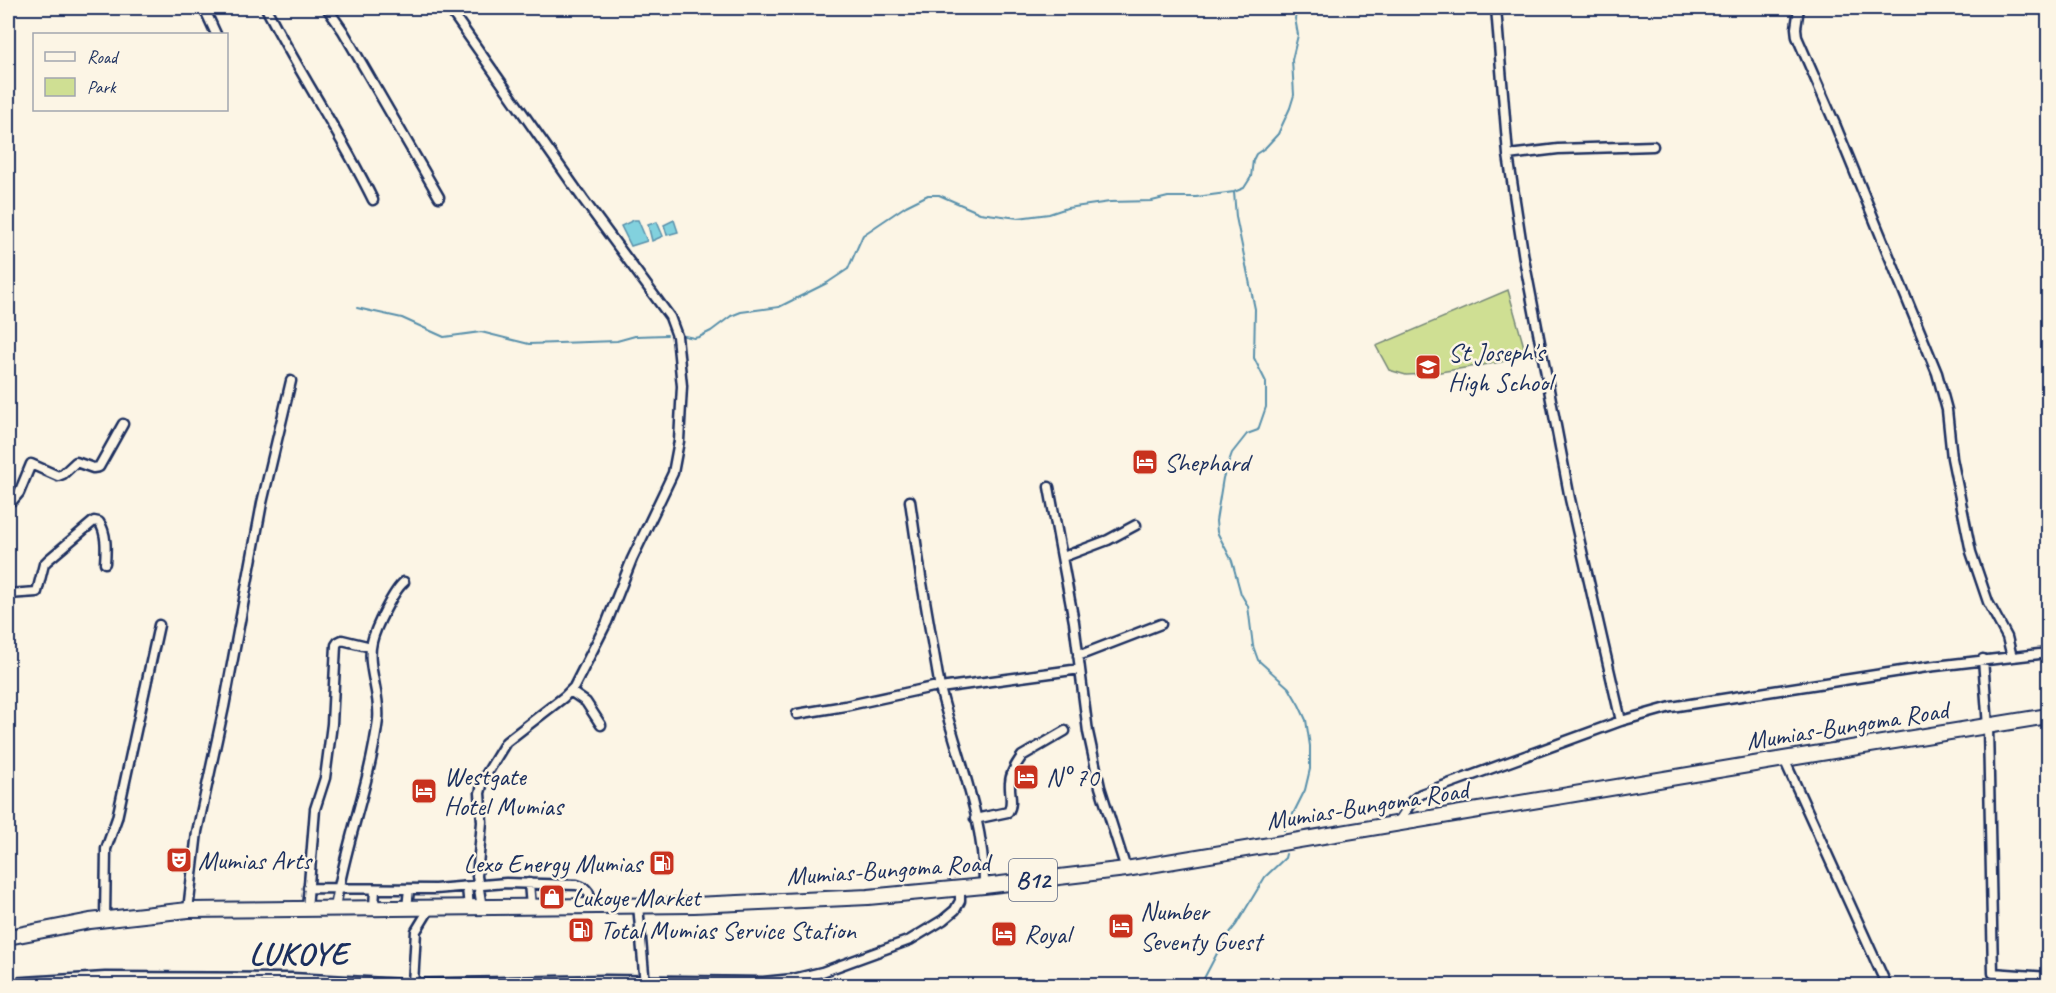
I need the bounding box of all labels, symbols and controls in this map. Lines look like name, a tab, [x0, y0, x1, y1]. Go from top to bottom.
legend	[33, 33, 228, 111]
text: Road	[87, 46, 120, 68]
text: Park	[87, 76, 117, 98]
place label: St Joseph's High School	[1448, 336, 1557, 399]
school or university icon: St Joseph's High School	[1413, 352, 1443, 382]
place label: Shephard	[1164, 446, 1253, 479]
hotel icon: Shephard	[1130, 447, 1160, 477]
street label: Mumias-Bungoma Road	[1744, 693, 1954, 758]
place label: Westgate Hotel Mumias	[444, 760, 565, 823]
place label: N° 70	[1046, 761, 1101, 794]
hotel icon: N° 70	[1011, 762, 1041, 792]
street label: Mumias-Bungoma Road	[1264, 773, 1474, 838]
hotel icon: Westgate Hotel Mumias	[409, 776, 439, 806]
place label: Mumias Arts	[198, 844, 313, 877]
theatre icon: Mumias Arts	[164, 845, 194, 875]
street label: Mumias-Bungoma Road	[785, 846, 995, 893]
place label: Lexo Energy Mumias	[463, 847, 644, 880]
fuel station icon: Lexo Energy Mumias	[647, 848, 677, 878]
road number: B12	[1009, 859, 1057, 901]
place label: Lukoye Market	[572, 881, 703, 914]
shop icon: Lukoye Market	[537, 882, 567, 912]
place label: Number Seventy Guest	[1140, 895, 1265, 958]
hotel icon: Number Seventy Guest	[1106, 911, 1136, 941]
place label: Total Mumias Service Station	[600, 914, 857, 947]
fuel station icon: Total Mumias Service Station	[566, 915, 596, 945]
place label: Royal	[1024, 918, 1075, 951]
hotel icon: Royal	[989, 919, 1019, 949]
district label: LUKOYE	[249, 933, 352, 974]

